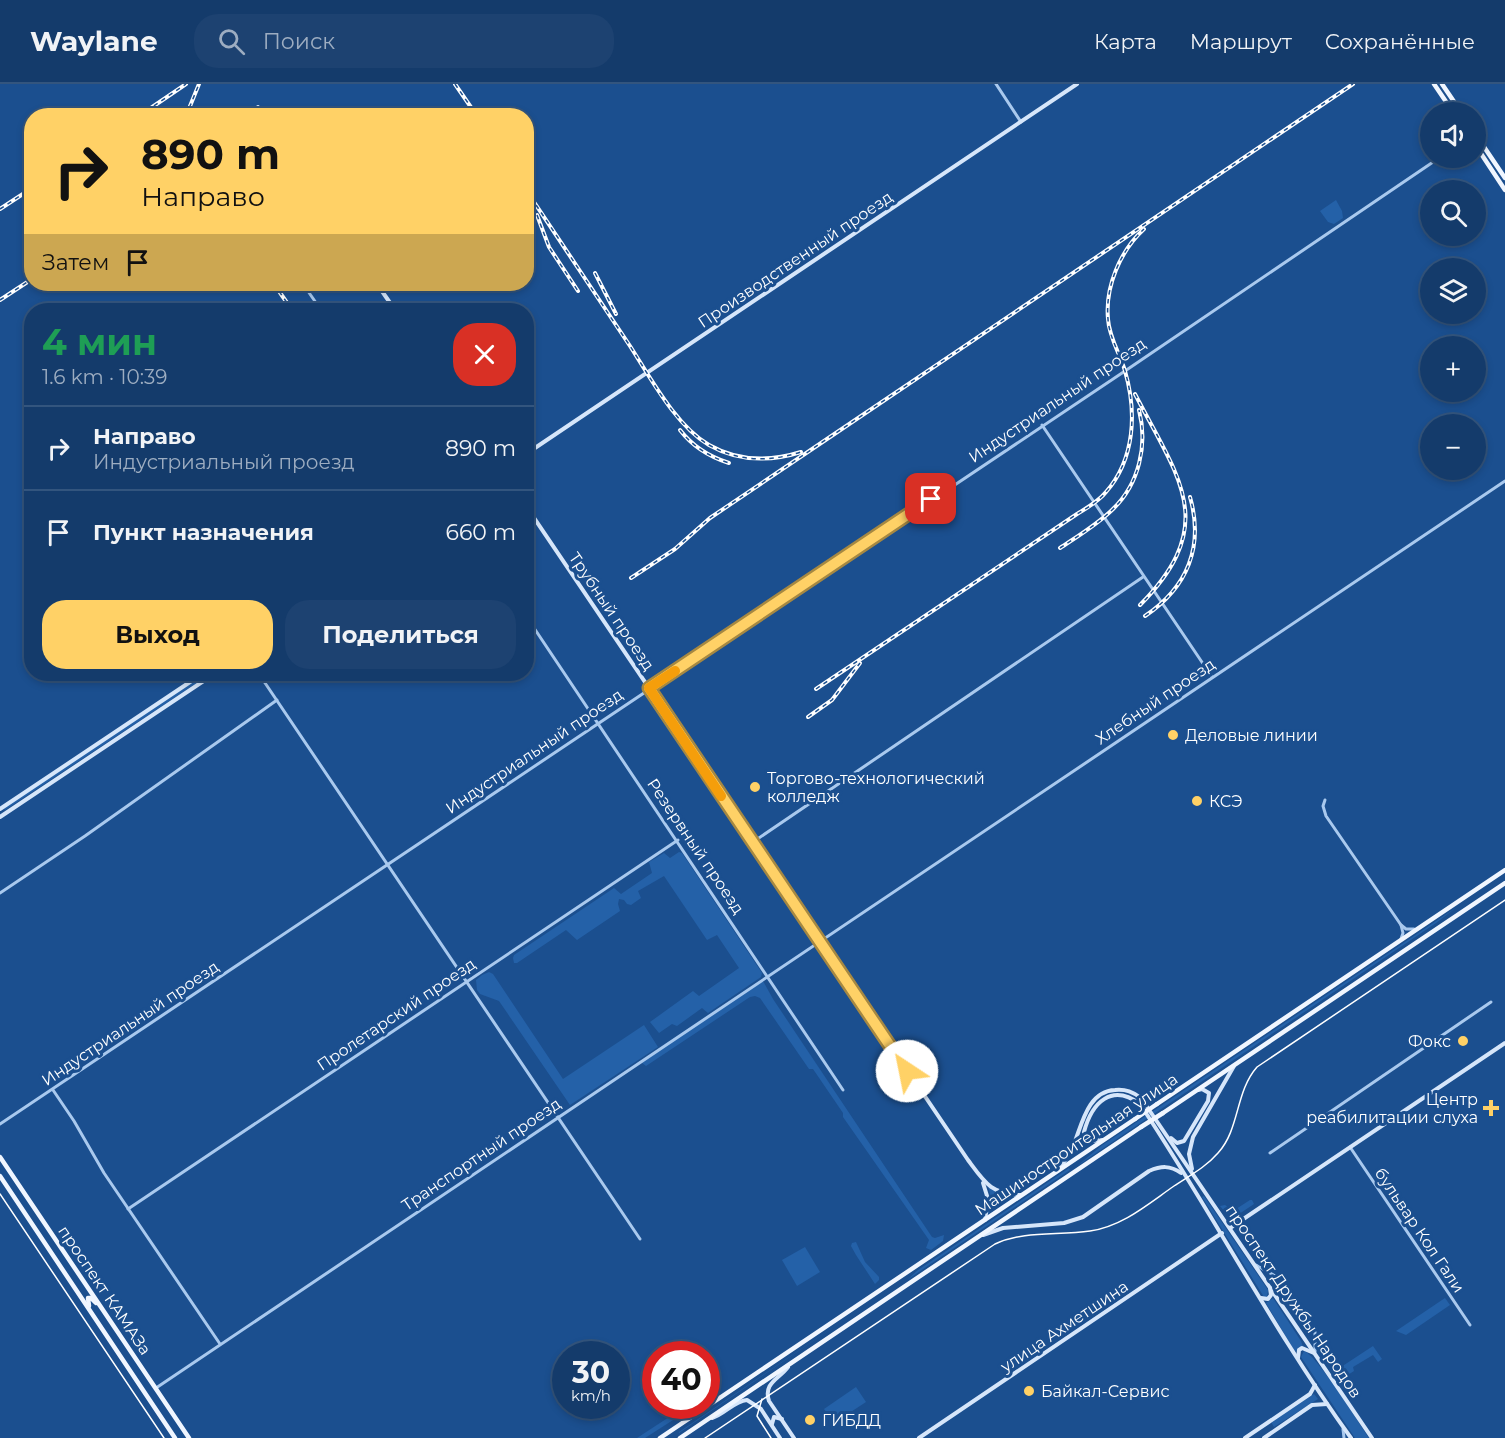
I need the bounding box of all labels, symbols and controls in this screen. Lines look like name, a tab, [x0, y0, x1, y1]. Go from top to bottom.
search box	[194, 14, 614, 68]
text: Waylane	[30, 24, 158, 58]
icon: search	[215, 25, 248, 58]
text: Поиск	[263, 28, 335, 55]
text: Карта	[1094, 29, 1157, 54]
text: Маршрут	[1190, 29, 1292, 54]
text: Сохранённые	[1325, 29, 1475, 54]
map controls	[1420, 102, 1486, 480]
button: sound	[1420, 102, 1486, 168]
text: 890 m	[141, 128, 280, 180]
icon: right	[42, 132, 120, 210]
text: Направо	[141, 180, 265, 213]
button: search	[1420, 180, 1486, 246]
street label: Производственный проезд	[694, 187, 896, 332]
icon: arrive	[121, 246, 154, 279]
text: Затем	[42, 249, 109, 276]
button: layers	[1420, 258, 1486, 324]
text: 4 мин	[42, 320, 157, 364]
button: close	[453, 323, 516, 386]
street label: Индустриальный проезд	[965, 334, 1149, 467]
button: +	[1420, 336, 1486, 402]
text: 1.6 km · 10:39	[42, 365, 167, 389]
button: −	[1420, 414, 1486, 480]
text: Направо	[93, 423, 196, 450]
icon: right	[42, 432, 75, 465]
text: 890 m	[445, 435, 516, 462]
text: Индустриальный проезд	[93, 450, 355, 474]
pin	[905, 473, 956, 524]
icon: arrive	[914, 482, 947, 515]
icon: arrive	[42, 516, 75, 549]
text: Пункт назначения	[93, 519, 314, 546]
text: 660 m	[446, 519, 516, 546]
street label: Трубный проезд	[565, 549, 658, 674]
button: Выход	[42, 600, 273, 669]
button: Поделиться	[285, 600, 516, 669]
street label: Хлебный проезд	[1092, 654, 1219, 748]
street label: Индустриальный проезд	[442, 685, 626, 818]
place label: Деловые линии	[1185, 726, 1318, 745]
marker: Деловые линии	[1166, 728, 1180, 742]
place label: Торгово-технологический колледж	[767, 769, 985, 806]
street label: Резервный проезд	[643, 775, 748, 918]
marker: Торгово-технологический колледж	[748, 780, 762, 794]
place label: КСЭ	[1209, 792, 1243, 811]
marker: КСЭ	[1190, 794, 1204, 808]
street label: Пролетарский проезд	[313, 954, 479, 1075]
street label: Индустриальный проезд	[38, 957, 222, 1090]
place label: Фокс	[1408, 1032, 1451, 1051]
marker: Фокс	[1456, 1034, 1470, 1048]
position arrow	[875, 1039, 939, 1103]
street label: Машиностроительная улица	[971, 1069, 1181, 1219]
place label: Центр реабилитации слуха	[1306, 1090, 1478, 1127]
street label: Транспортный проезд	[398, 1094, 564, 1215]
marker: Центр реабилитации слуха	[1482, 1099, 1500, 1117]
street label: бульвар Кол Гали	[1371, 1164, 1468, 1296]
street label: проспект Дружбы Народов	[1222, 1201, 1365, 1401]
street label: проспект КАМАЗа	[54, 1222, 155, 1358]
street label: улица Ахметшина	[996, 1277, 1132, 1377]
speed limit sign: 40	[642, 1341, 720, 1419]
text: 30	[572, 1354, 610, 1391]
place label: Байкал-Сервис	[1041, 1382, 1169, 1401]
marker: Байкал-Сервис	[1022, 1384, 1036, 1398]
text: km/h	[571, 1386, 611, 1405]
place label: ГИБДД	[822, 1411, 881, 1430]
marker: ГИБДД	[803, 1413, 817, 1427]

